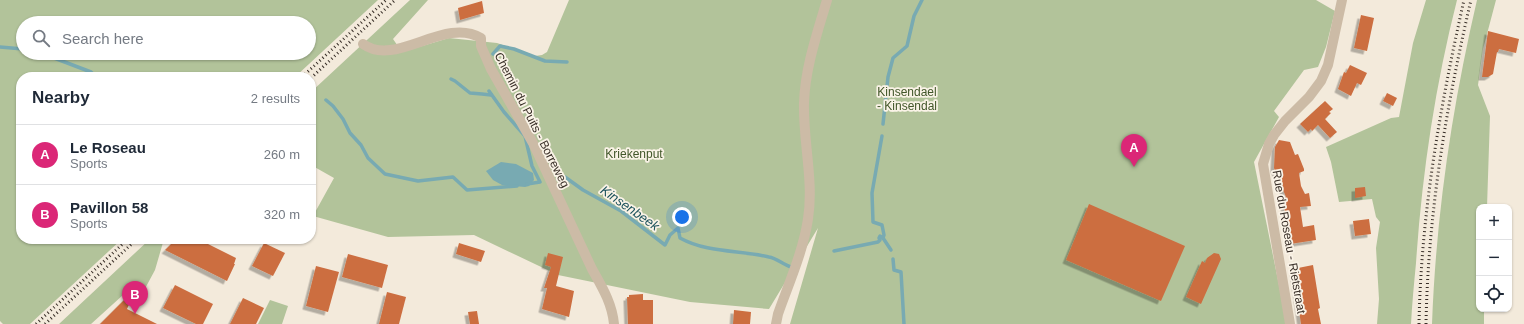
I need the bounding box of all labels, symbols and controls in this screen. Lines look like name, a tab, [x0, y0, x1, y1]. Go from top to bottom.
search box	[16, 16, 316, 60]
icon: search	[30, 27, 52, 49]
text: Search here	[62, 30, 144, 47]
street label: Chemin du Puits - Borreweg	[492, 50, 572, 190]
park label: Kinsendael - Kinsendal	[877, 85, 937, 113]
text: Nearby	[32, 88, 90, 107]
text: 2 results	[251, 91, 300, 106]
pin: A	[1121, 134, 1147, 167]
text: Le Roseau	[70, 139, 146, 156]
text: A	[40, 147, 50, 162]
text: 260 m	[264, 147, 300, 162]
park label: Kriekenput	[605, 147, 663, 161]
text: Sports	[70, 156, 108, 171]
street label: Rue du Roseau - Rietstraat	[1269, 169, 1309, 315]
water label: Kinsenbeek	[598, 182, 663, 234]
text: Pavillon 58	[70, 199, 148, 216]
map controls	[1476, 204, 1512, 312]
button: +	[1476, 204, 1512, 240]
text: B	[40, 207, 50, 222]
text: 320 m	[264, 207, 300, 222]
your location	[672, 207, 692, 227]
text: Sports	[70, 216, 108, 231]
button: −	[1476, 240, 1512, 276]
button: locate	[1476, 276, 1512, 312]
pin: B	[122, 281, 148, 314]

